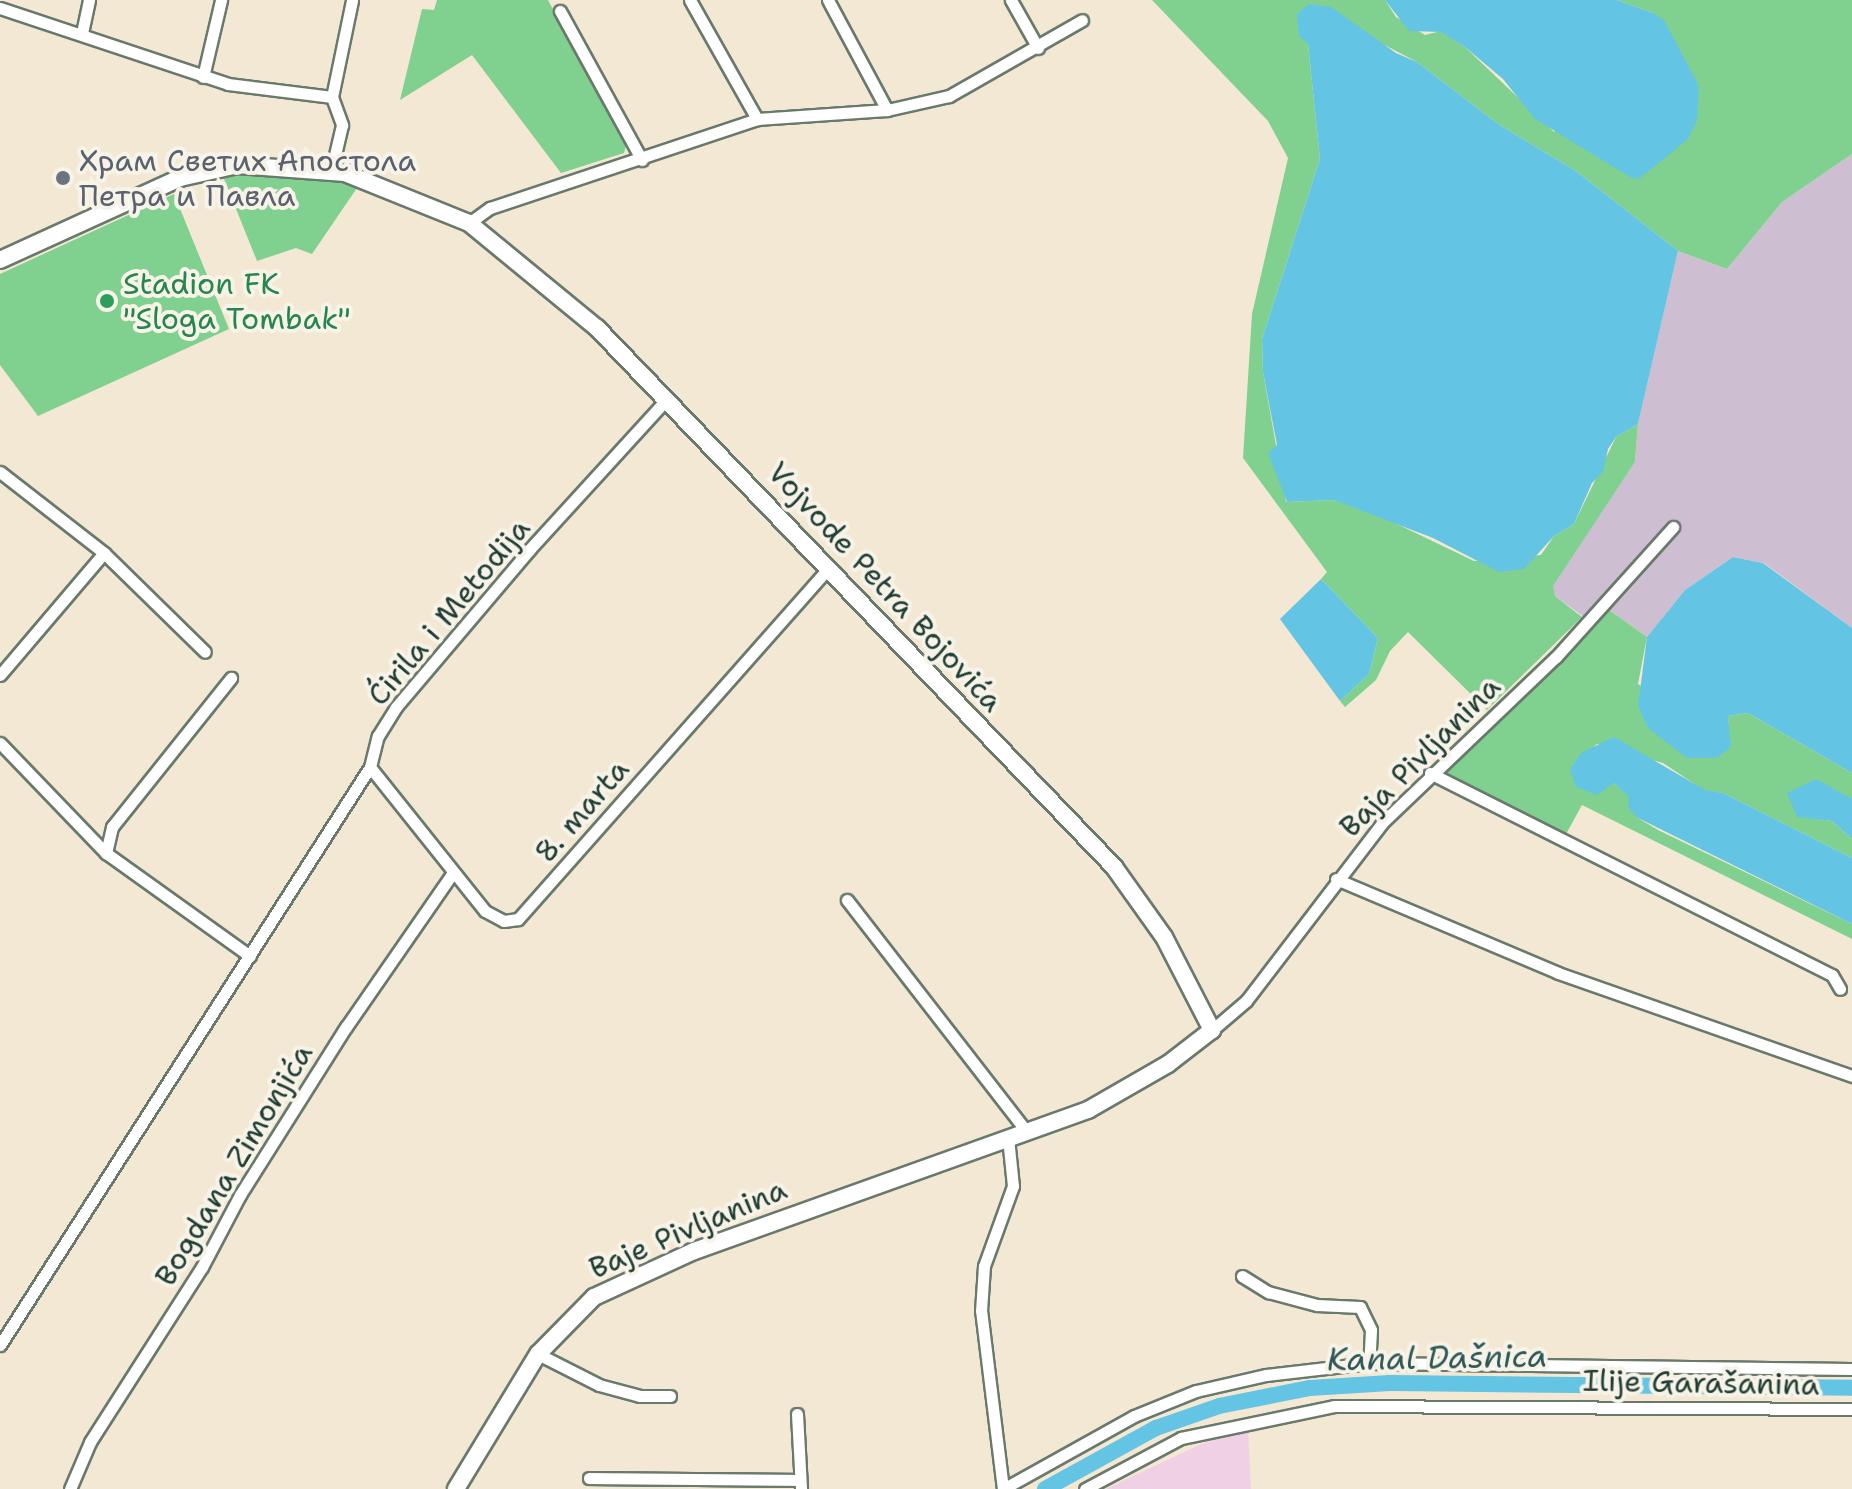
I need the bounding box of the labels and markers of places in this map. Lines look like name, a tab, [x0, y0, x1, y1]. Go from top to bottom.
place label: Храм Светих Апостола Петра и Павла	[79, 143, 416, 214]
marker: Храм Светих Апостола Петра и Павла	[54, 169, 72, 187]
place label: Stadion FK "Sloga Tombak"	[123, 266, 351, 336]
marker: Stadion FK "Sloga Tombak"	[98, 292, 116, 310]

